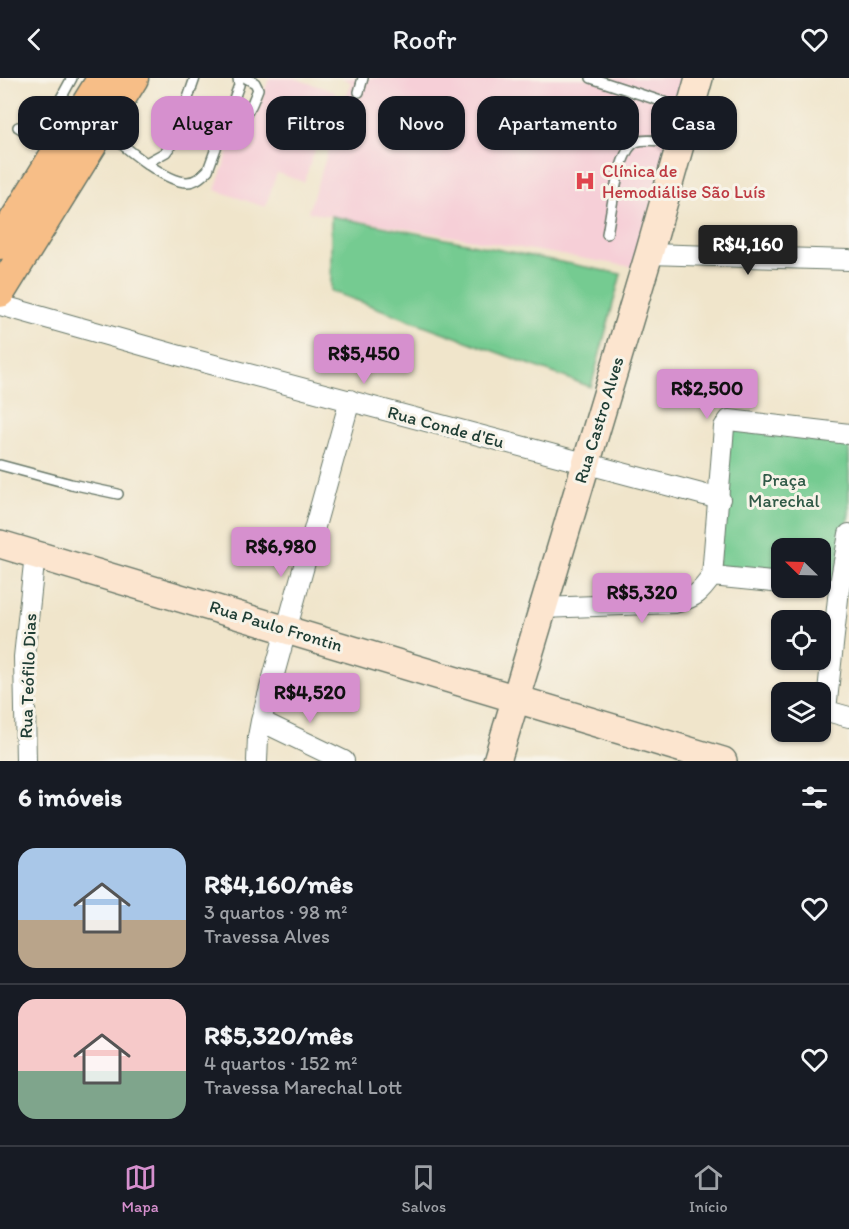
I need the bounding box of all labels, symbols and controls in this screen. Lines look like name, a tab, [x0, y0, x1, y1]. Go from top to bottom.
icon: back	[18, 23, 51, 56]
text: Roofr	[392, 23, 457, 56]
icon: heart	[798, 23, 831, 56]
chip: Comprar	[18, 96, 139, 150]
chip: Alugar	[151, 96, 254, 150]
chip: Filtros	[266, 96, 366, 150]
chip: Novo	[378, 96, 465, 150]
chip: Apartamento	[477, 96, 639, 150]
chip: Casa	[651, 96, 737, 150]
place label: Clínica de Hemodiálise São Luís	[602, 160, 766, 203]
hospital icon: Clínica de Hemodiálise São Luís	[573, 169, 597, 193]
pin: R$4,160	[693, 225, 803, 276]
text: R$4,160	[712, 232, 784, 256]
pin: R$5,450	[309, 334, 419, 385]
text: R$5,450	[328, 341, 400, 365]
street label: Rua Castro Alves	[569, 354, 629, 486]
pin: R$2,500	[652, 369, 762, 420]
text: R$2,500	[671, 376, 743, 400]
street label: Rua Conde d'Eu	[385, 401, 507, 453]
park label: Praça Marechal	[748, 469, 820, 512]
pin: R$6,980	[226, 527, 336, 578]
text: R$6,980	[245, 534, 317, 558]
north arrow	[771, 538, 831, 598]
map controls	[771, 538, 831, 742]
pin: R$5,320	[587, 573, 697, 624]
text: R$5,320	[606, 580, 678, 604]
street label: Rua Paulo Frontin	[207, 595, 346, 657]
button: locate	[771, 610, 831, 670]
street label: Rua Teófilo Dias	[15, 613, 41, 739]
pin: R$4,520	[255, 673, 365, 724]
text: R$4,520	[274, 680, 346, 704]
button: layers	[771, 682, 831, 742]
text: 6 imóveis	[18, 781, 122, 813]
icon: filters	[798, 781, 831, 814]
text: R$4,160/mês	[204, 868, 353, 900]
icon: home	[66, 872, 138, 944]
icon: heart	[798, 892, 831, 925]
text: 3 quartos · 98 m²	[204, 900, 347, 924]
text: Travessa Alves	[204, 924, 330, 948]
text: R$5,320/mês	[204, 1019, 353, 1051]
icon: home	[66, 1023, 138, 1095]
icon: heart	[798, 1043, 831, 1076]
text: 4 quartos · 152 m²	[204, 1051, 357, 1075]
text: Travessa Marechal Lott	[204, 1075, 402, 1099]
tab: Mapa	[121, 1161, 159, 1216]
tab: Salvos	[402, 1161, 446, 1216]
tab: Início	[689, 1161, 728, 1216]

